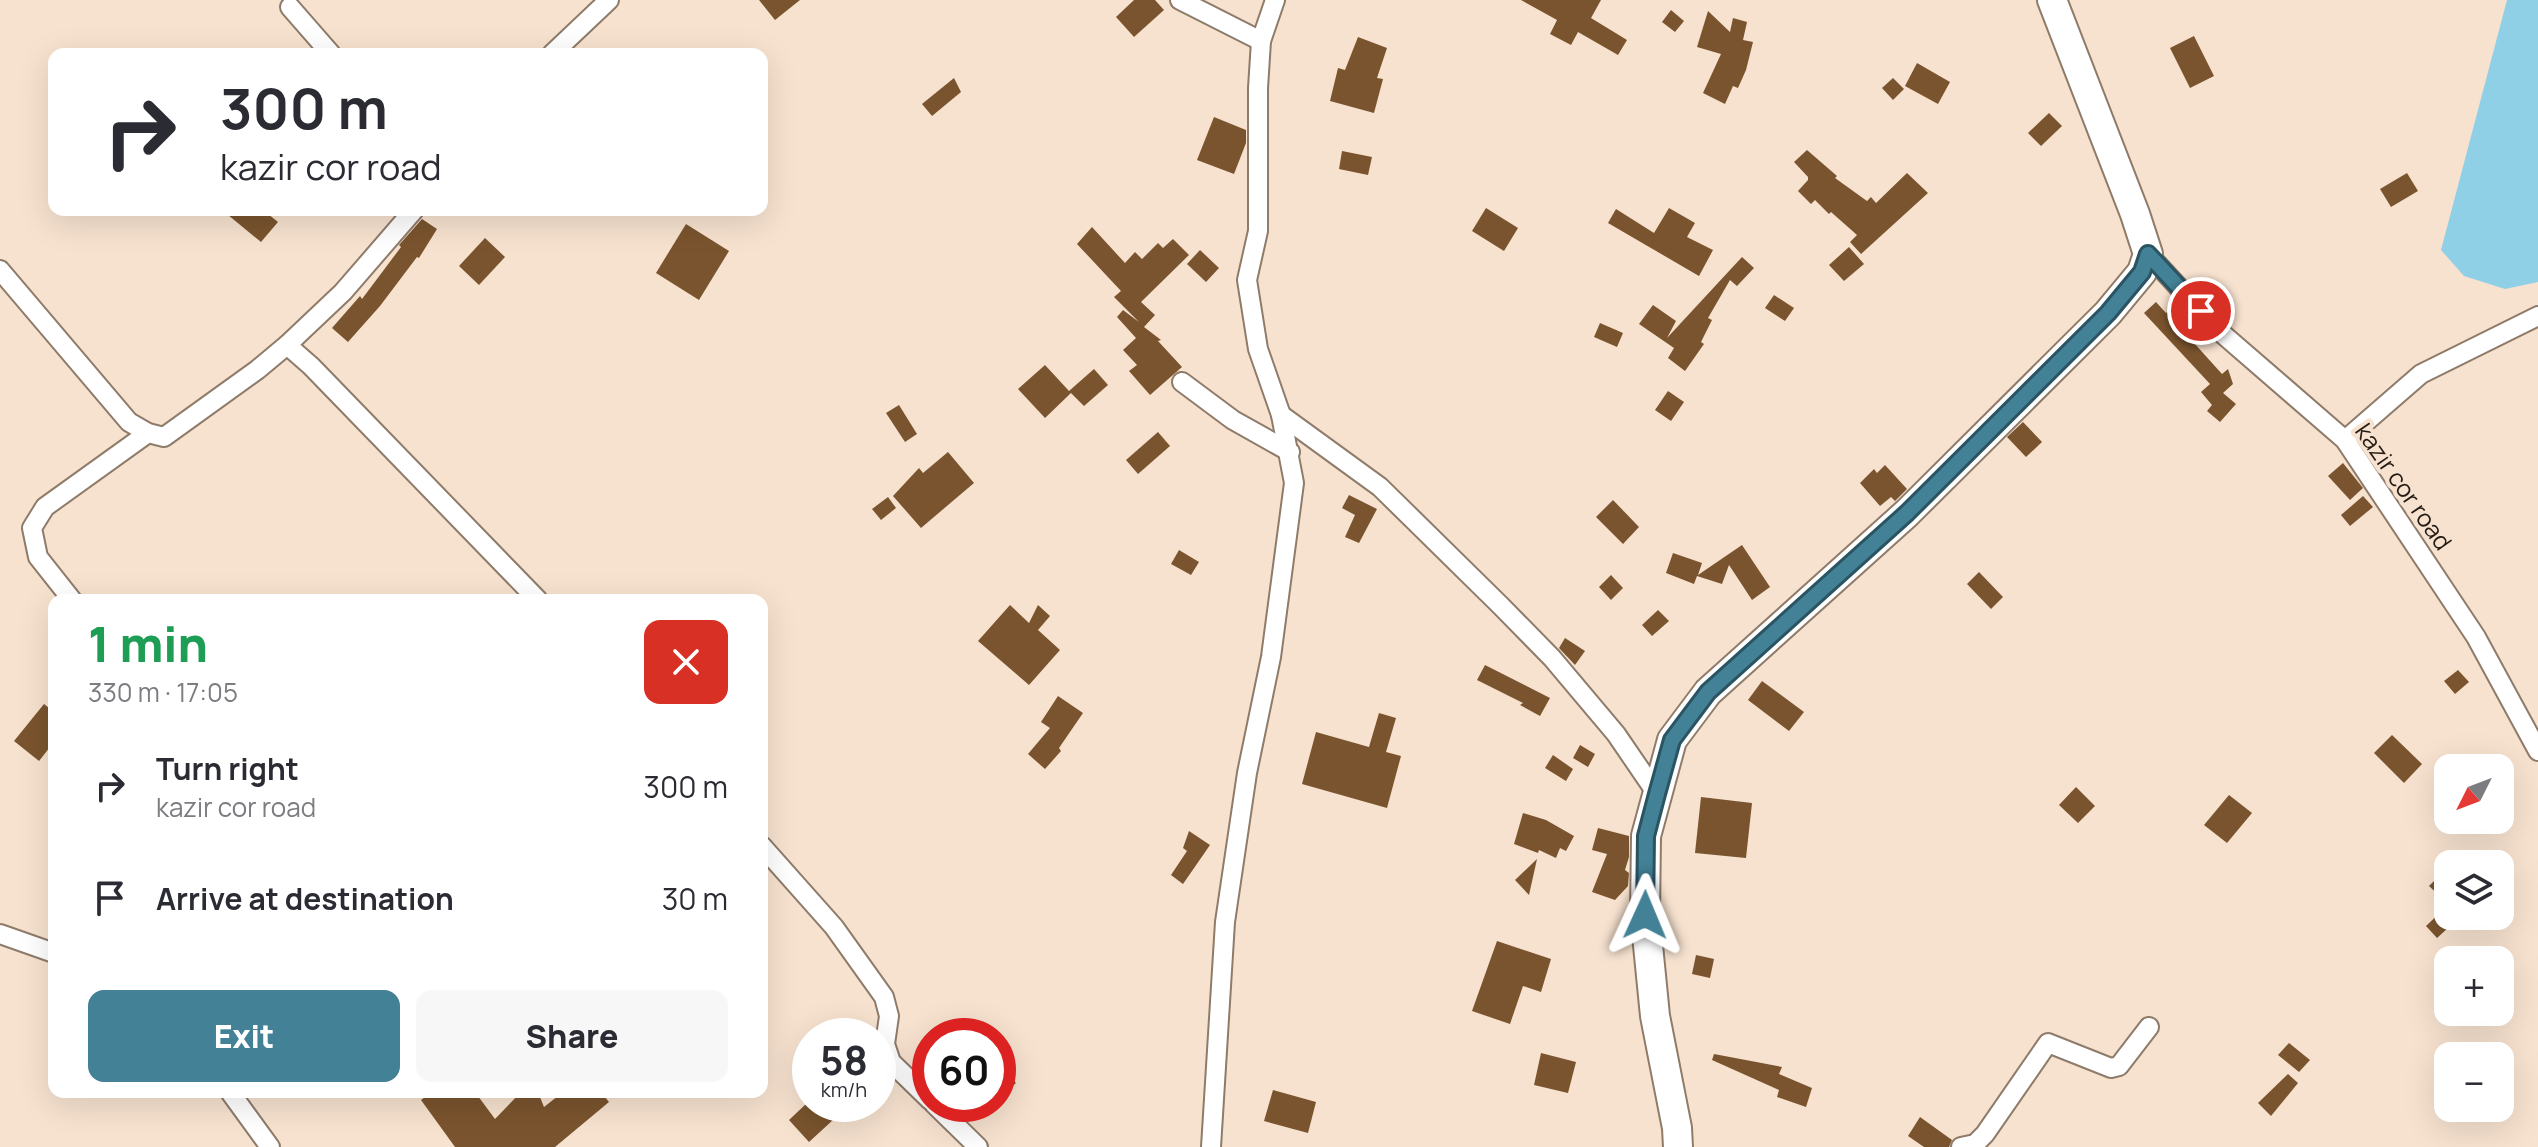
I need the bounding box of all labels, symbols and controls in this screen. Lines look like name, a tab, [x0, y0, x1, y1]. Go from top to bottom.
text: 300 m	[220, 69, 388, 146]
icon: right	[88, 80, 192, 184]
text: kazir cor road	[220, 142, 442, 191]
pin	[2167, 277, 2235, 345]
icon: arrive	[2179, 289, 2223, 333]
street label: kazir cor road	[2348, 416, 2460, 556]
text: 1 min	[88, 611, 208, 676]
button: close	[644, 620, 728, 704]
text: 330 m · 17:05	[88, 674, 238, 710]
text: Turn right	[156, 748, 299, 789]
north arrow	[2434, 754, 2514, 834]
map controls	[2434, 754, 2514, 1122]
icon: right	[88, 764, 132, 808]
text: 300 m	[643, 766, 728, 807]
text: kazir cor road	[156, 789, 316, 825]
button: layers	[2434, 850, 2514, 930]
position arrow	[1603, 873, 1687, 957]
icon: arrive	[88, 876, 132, 920]
text: Arrive at destination	[156, 878, 454, 919]
text: 30 m	[662, 878, 728, 919]
button: +	[2434, 946, 2514, 1026]
button: Exit	[88, 990, 400, 1082]
button: Share	[416, 990, 728, 1082]
speed limit sign: 60	[912, 1018, 1016, 1122]
text: 58	[820, 1032, 868, 1087]
button: −	[2434, 1042, 2514, 1122]
text: km/h	[821, 1076, 867, 1103]

